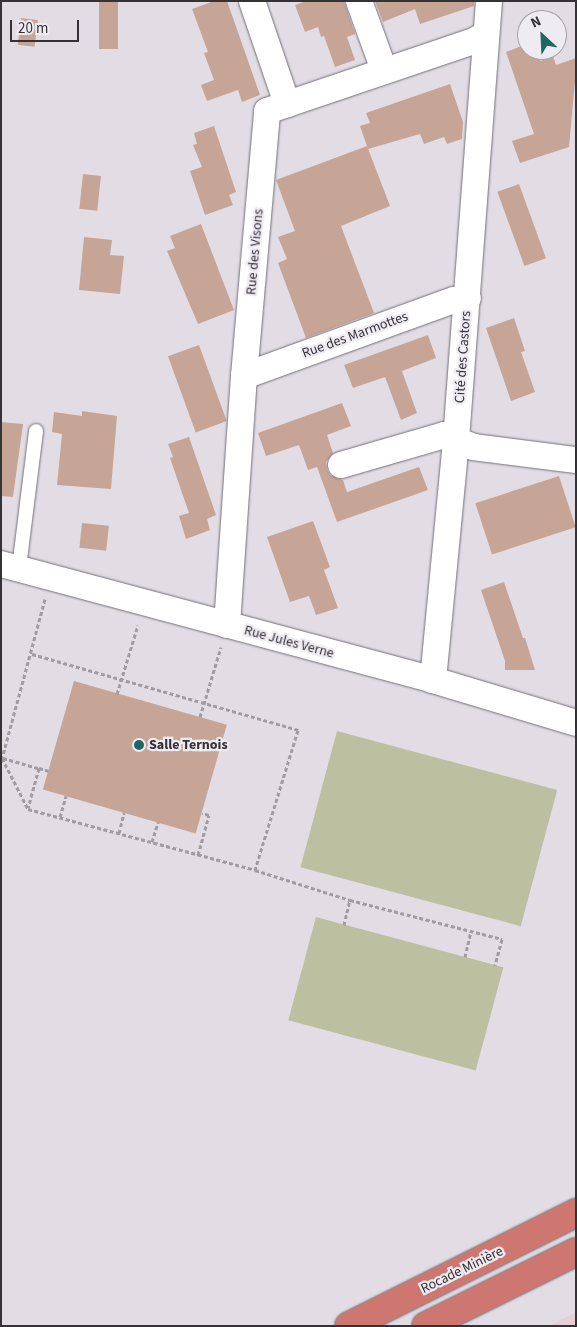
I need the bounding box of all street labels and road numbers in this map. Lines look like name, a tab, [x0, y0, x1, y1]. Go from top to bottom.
street label: Rue des Visons	[243, 208, 267, 296]
street label: Rue des Marmottes	[300, 308, 410, 362]
street label: Cité des Castors	[451, 310, 475, 404]
street label: Rue Jules Verne	[242, 622, 336, 662]
street label: Rocade Minière	[418, 1243, 506, 1297]

